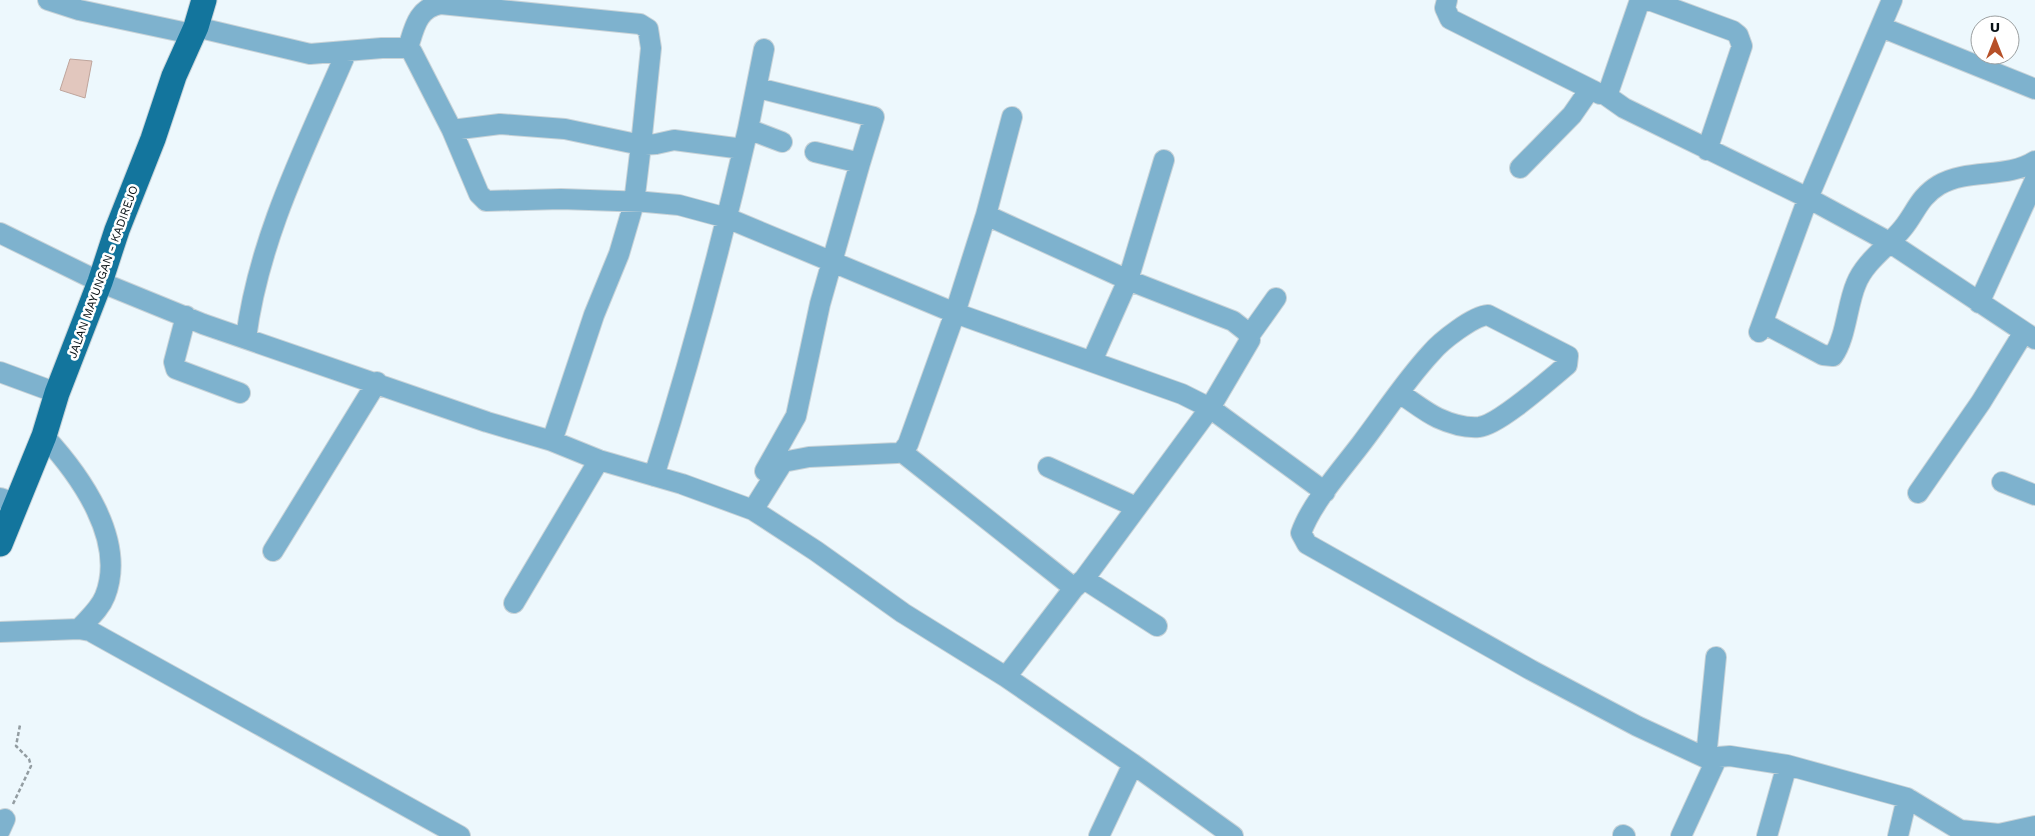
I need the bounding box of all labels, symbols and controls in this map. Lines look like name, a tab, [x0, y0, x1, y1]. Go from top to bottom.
north arrow	[1970, 15, 2020, 65]
text: U	[1990, 19, 2000, 35]
street label: JALAN MAYUNGAN - KADIREJO	[65, 184, 141, 360]

